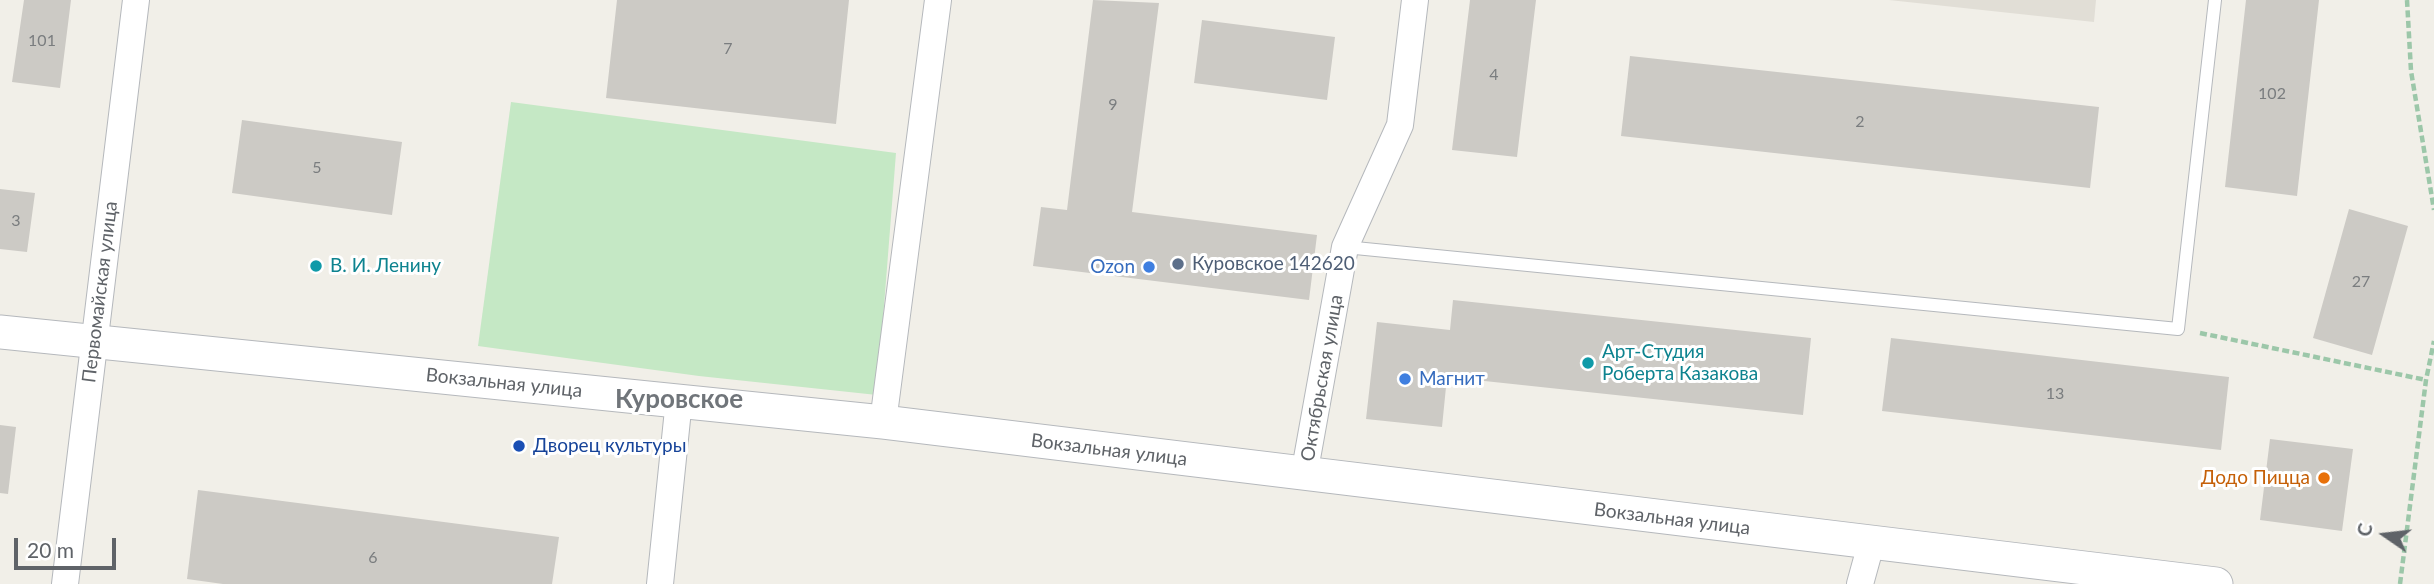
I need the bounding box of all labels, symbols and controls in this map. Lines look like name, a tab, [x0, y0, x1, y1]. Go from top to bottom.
house number: 101	[28, 31, 56, 51]
house number: 7	[723, 39, 733, 59]
house number: 4	[1489, 65, 1499, 85]
house number: 102	[2258, 84, 2286, 104]
house number: 9	[1108, 95, 1118, 115]
house number: 2	[1855, 112, 1865, 132]
house number: 5	[312, 158, 322, 178]
street label: Первомайская улица	[78, 200, 122, 384]
house number: 3	[11, 211, 21, 231]
place label: Куровское 142620	[1192, 253, 1355, 275]
place label: В. И. Ленину	[330, 255, 441, 277]
place label: Ozon	[1090, 256, 1135, 278]
marker: Куровское 142620	[1170, 256, 1186, 272]
marker: В. И. Ленину	[308, 258, 324, 274]
marker: Ozon	[1141, 259, 1157, 275]
house number: 27	[2352, 272, 2370, 292]
street label: Октябрьская улица	[1296, 293, 1348, 463]
place label: Арт-Студия Роберта Казакова	[1602, 341, 1758, 385]
marker: Арт-Студия Роберта Казакова	[1580, 355, 1596, 371]
street label: Вокзальная улица	[425, 363, 583, 403]
place label: Магнит	[1419, 368, 1485, 390]
marker: Магнит	[1397, 371, 1413, 387]
district label: Куровское	[615, 384, 743, 416]
house number: 13	[2046, 384, 2064, 404]
street label: Вокзальная улица	[1030, 429, 1188, 471]
place label: Дворец культуры	[533, 435, 686, 457]
marker: Дворец культуры	[511, 438, 527, 454]
place label: Додо Пицца	[2201, 467, 2310, 489]
marker: Додо Пицца	[2316, 470, 2332, 486]
street label: Вокзальная улица	[1593, 498, 1751, 540]
north arrow	[2350, 500, 2420, 570]
text: С	[2351, 521, 2377, 539]
scale bar	[18, 524, 119, 568]
text: 20 m	[27, 537, 74, 562]
house number: 6	[368, 548, 378, 568]

